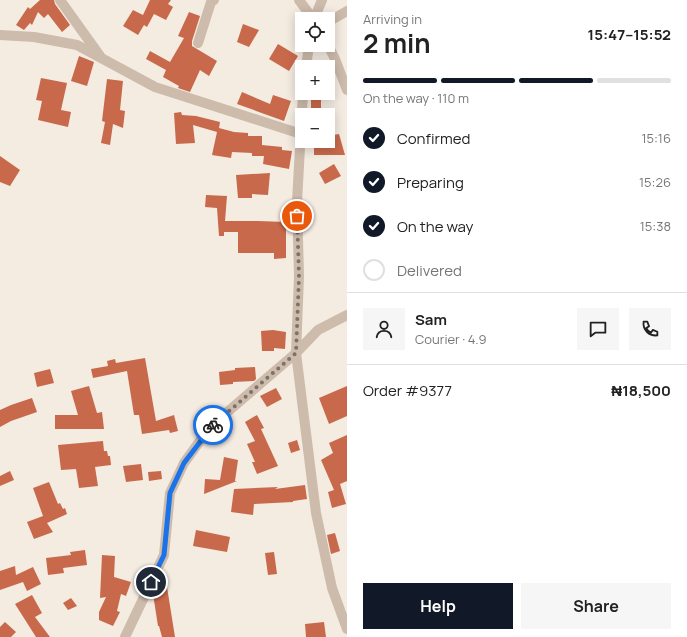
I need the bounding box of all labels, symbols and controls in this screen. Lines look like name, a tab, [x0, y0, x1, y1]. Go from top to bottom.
text: Arriving in	[363, 10, 422, 28]
map controls	[295, 12, 335, 148]
button: locate	[295, 12, 335, 52]
text: 15:47–15:52	[588, 24, 671, 45]
text: 2 min	[363, 25, 431, 61]
button: +	[295, 60, 335, 100]
text: On the way · 110 m	[363, 89, 469, 107]
button: −	[295, 108, 335, 148]
icon: check	[363, 127, 385, 149]
text: Confirmed	[397, 128, 470, 149]
text: 15:16	[641, 129, 671, 147]
icon: check	[363, 171, 385, 193]
text: Preparing	[397, 172, 464, 193]
text: 15:26	[639, 173, 671, 191]
pin	[280, 199, 314, 233]
icon: bag	[286, 205, 308, 227]
icon: check	[363, 215, 385, 237]
text: On the way	[397, 216, 473, 237]
text: 15:38	[640, 217, 671, 235]
text: Delivered	[397, 260, 462, 281]
button: person	[363, 308, 405, 350]
button: chat	[577, 308, 619, 350]
button: phone	[629, 308, 671, 350]
text: Sam	[415, 309, 447, 330]
text: Courier · 4.9	[415, 330, 487, 348]
text: Order #9377	[363, 380, 452, 401]
text: ₦18,500	[611, 380, 671, 401]
courier	[193, 405, 233, 445]
icon: bike	[202, 414, 224, 436]
pin	[134, 565, 168, 599]
icon: home	[140, 571, 162, 593]
button: Help	[363, 583, 513, 629]
button: Share	[521, 583, 671, 629]

